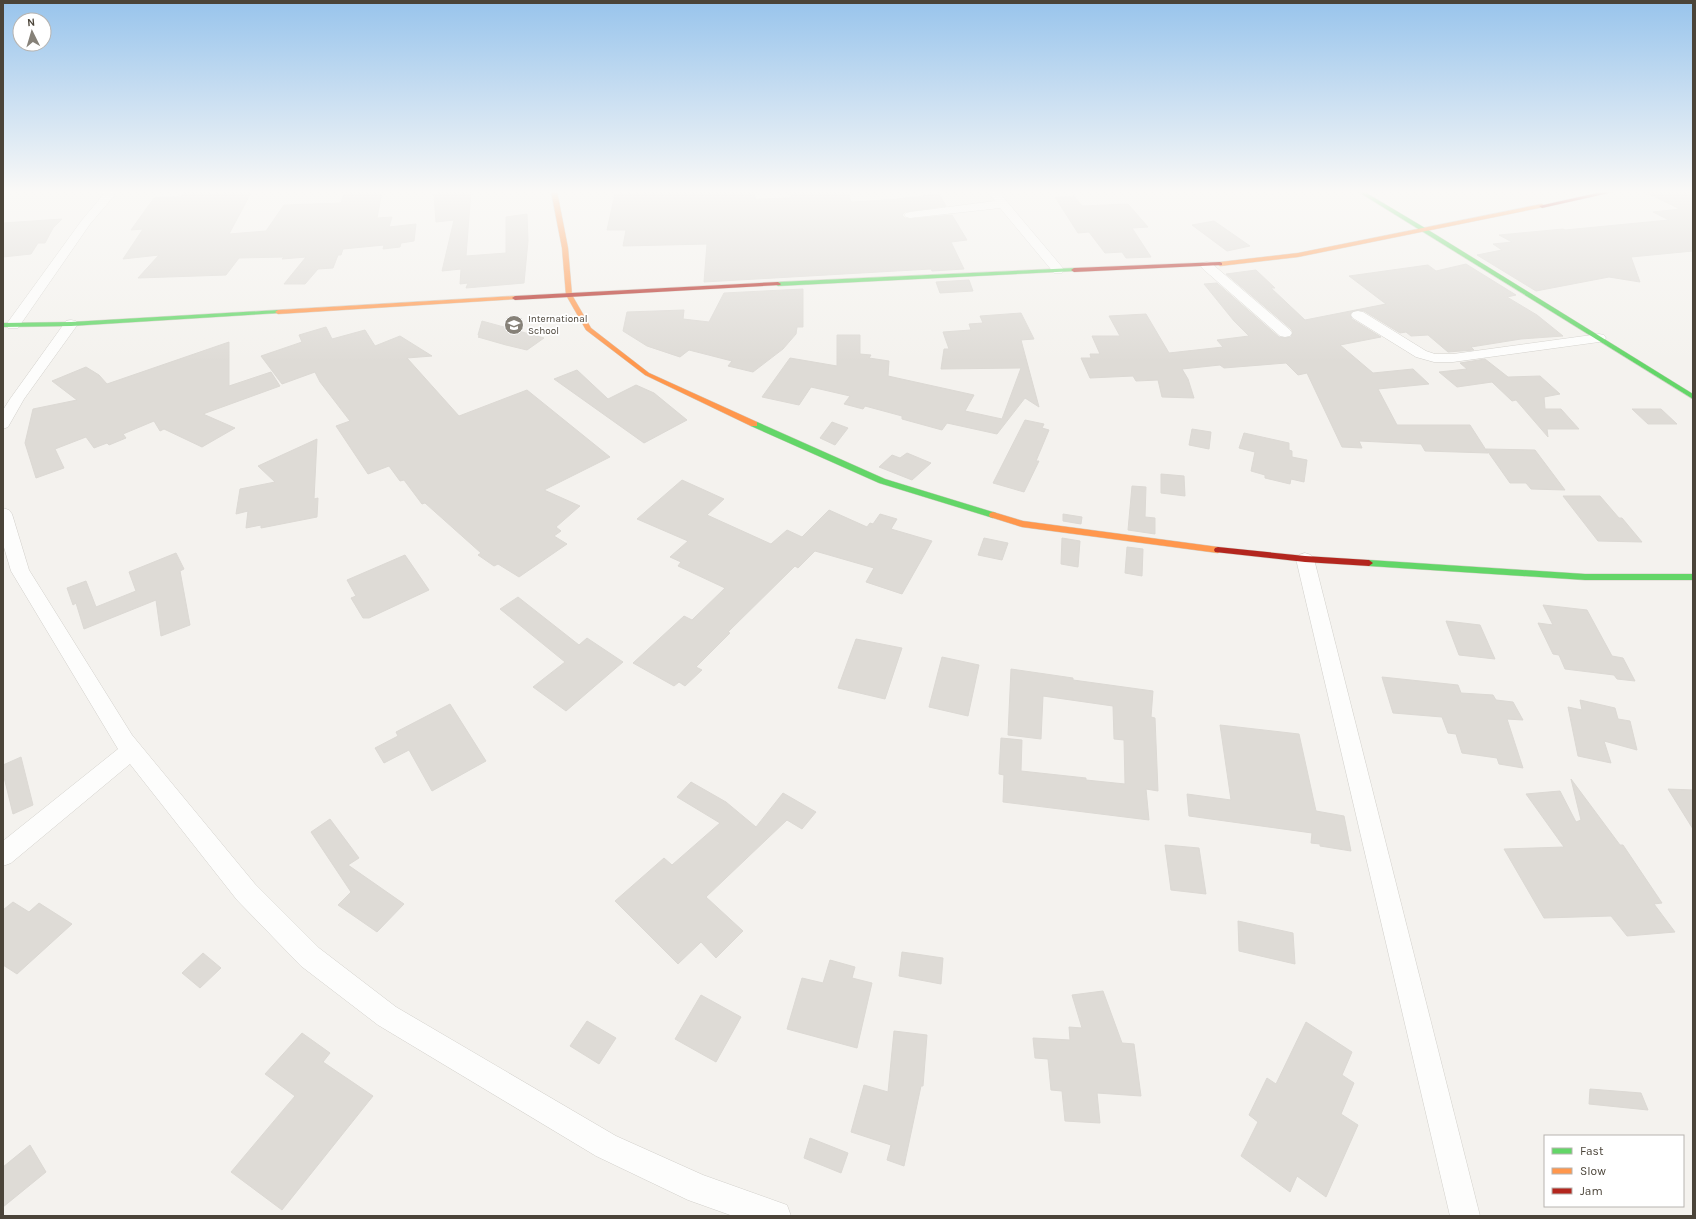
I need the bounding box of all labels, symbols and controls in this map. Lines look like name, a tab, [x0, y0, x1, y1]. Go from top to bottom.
north arrow	[12, 12, 52, 52]
text: N	[27, 16, 36, 29]
place label: International School	[528, 313, 587, 337]
school or university icon: International School	[503, 314, 525, 336]
legend	[1544, 1135, 1684, 1207]
text: Fast	[1580, 1144, 1604, 1158]
text: Slow	[1580, 1164, 1606, 1178]
text: Jam	[1580, 1184, 1603, 1198]

